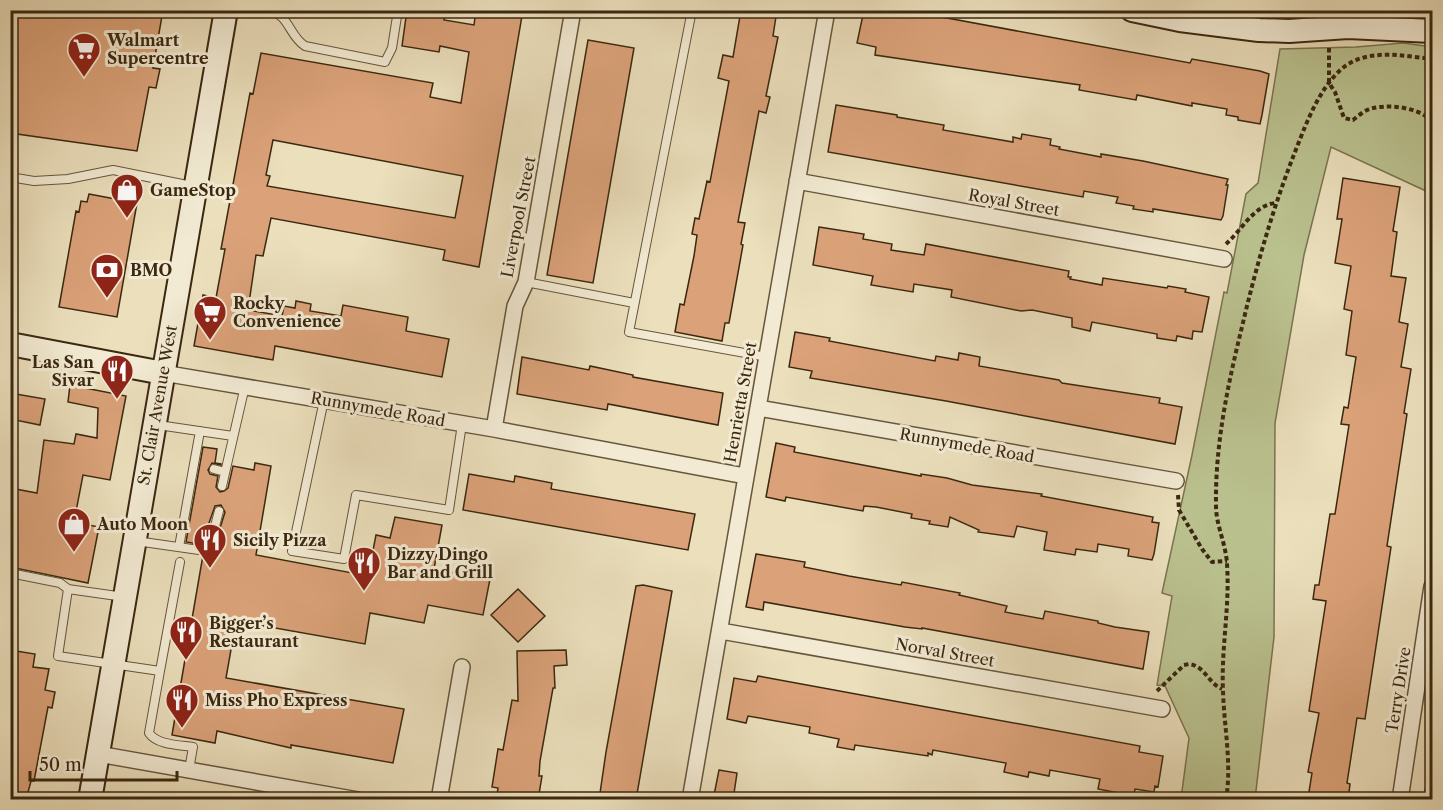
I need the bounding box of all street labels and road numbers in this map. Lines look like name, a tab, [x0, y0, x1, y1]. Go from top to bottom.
street label: Liverpool Street	[496, 154, 540, 279]
street label: Royal Street	[967, 184, 1061, 220]
street label: St. Clair Avenue West	[133, 323, 181, 487]
street label: Henrietta Street	[720, 340, 761, 464]
street label: Runnymede Road	[309, 387, 447, 431]
street label: Runnymede Road	[898, 423, 1036, 467]
street label: Norval Street	[894, 633, 996, 671]
street label: Terry Drive	[1381, 645, 1415, 735]

